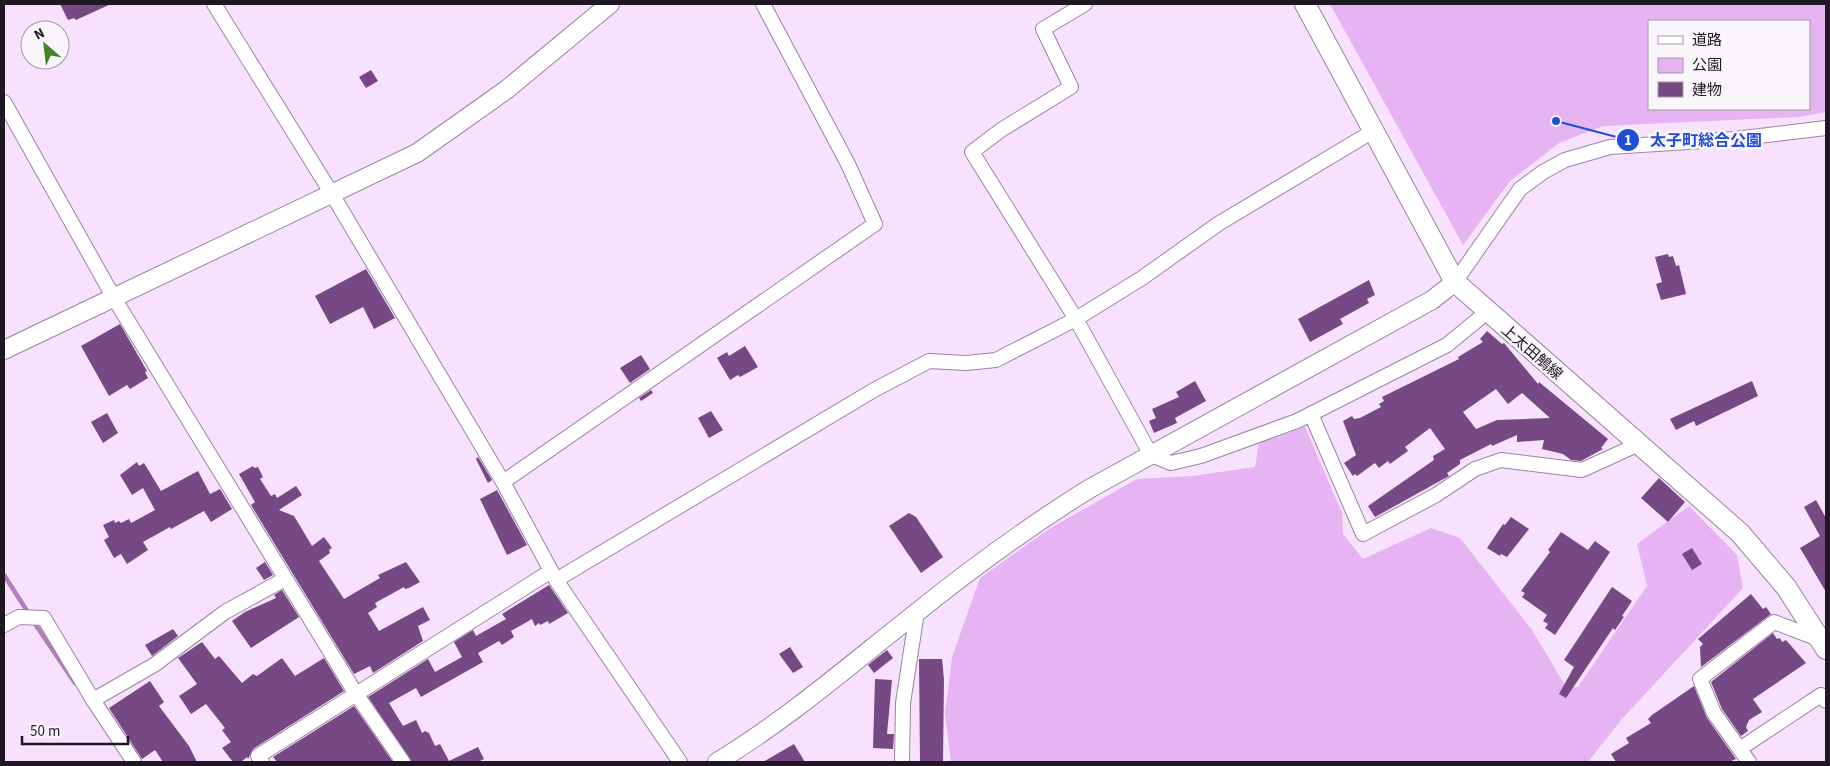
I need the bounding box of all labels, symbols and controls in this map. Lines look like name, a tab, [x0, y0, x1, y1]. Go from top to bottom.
north arrow	[20, 20, 70, 70]
legend	[1648, 20, 1810, 110]
text: N	[31, 23, 48, 45]
text: 道路	[1692, 30, 1722, 51]
text: 公園	[1692, 55, 1722, 76]
text: 建物	[1692, 80, 1722, 101]
callout: 太子町総合公園	[1615, 125, 1772, 156]
text: 1	[1624, 130, 1632, 151]
text: 太子町総合公園	[1650, 130, 1762, 152]
street label: 上太田鵤線	[1496, 320, 1567, 385]
scale bar	[22, 714, 129, 746]
text: 50 m	[30, 721, 60, 742]

